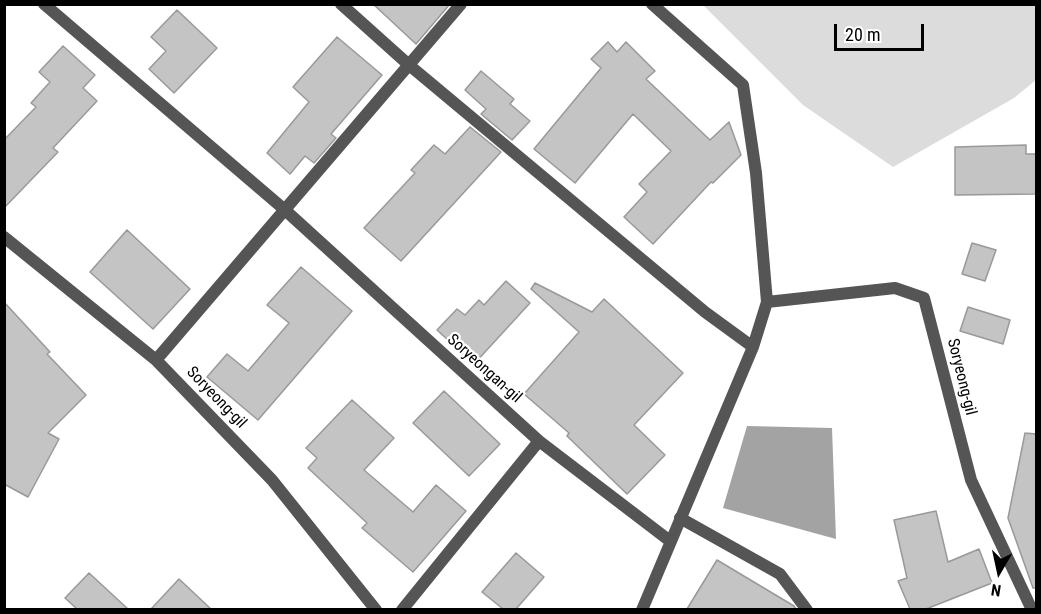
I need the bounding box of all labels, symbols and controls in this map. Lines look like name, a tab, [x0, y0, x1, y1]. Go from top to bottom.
scale bar	[837, 12, 927, 50]
text: 20 m	[845, 24, 880, 45]
street label: Soryeongan-gil	[443, 331, 525, 407]
street label: Soryeong-gil	[942, 337, 980, 417]
street label: Soryeong-gil	[182, 363, 250, 433]
north arrow	[969, 542, 1029, 602]
text: N	[990, 580, 1002, 600]

